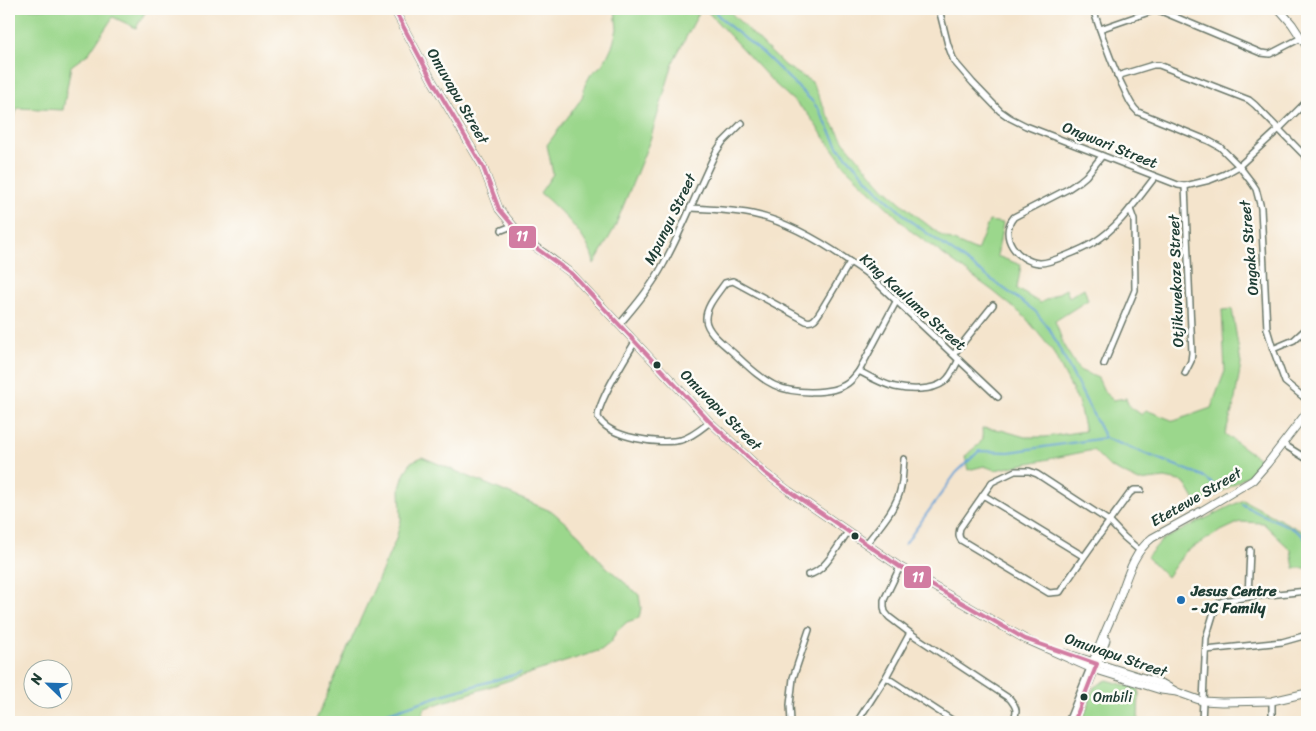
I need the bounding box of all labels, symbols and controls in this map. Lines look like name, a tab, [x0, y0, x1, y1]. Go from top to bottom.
street label: Omuvapu Street	[420, 43, 497, 150]
street label: Ongwari Street	[1058, 114, 1162, 176]
street label: Mpungu Street	[637, 168, 704, 269]
street label: Ongaka Street	[1232, 198, 1266, 297]
street label: Otjikuvekoze Street	[1161, 213, 1191, 348]
text: 11	[516, 224, 528, 249]
line badge: 11	[508, 225, 537, 249]
street label: King Kauluma Street	[854, 247, 973, 358]
unlabelled marker	[652, 360, 662, 370]
street label: Omuvapu Street	[674, 363, 769, 458]
street label: Etetewe Street	[1145, 460, 1247, 534]
unlabelled marker	[850, 531, 860, 541]
line badge: 11	[903, 565, 932, 589]
text: 11	[912, 565, 924, 590]
place label: Jesus Centre - JC Family	[1190, 578, 1277, 621]
marker: Jesus Centre - JC Family	[1175, 594, 1187, 606]
street label: Omuvapu Street	[1061, 625, 1172, 685]
north arrow	[22, 658, 72, 708]
text: N	[23, 669, 50, 689]
place label: Ombili	[1093, 685, 1133, 710]
marker: Ombili	[1079, 692, 1089, 702]

